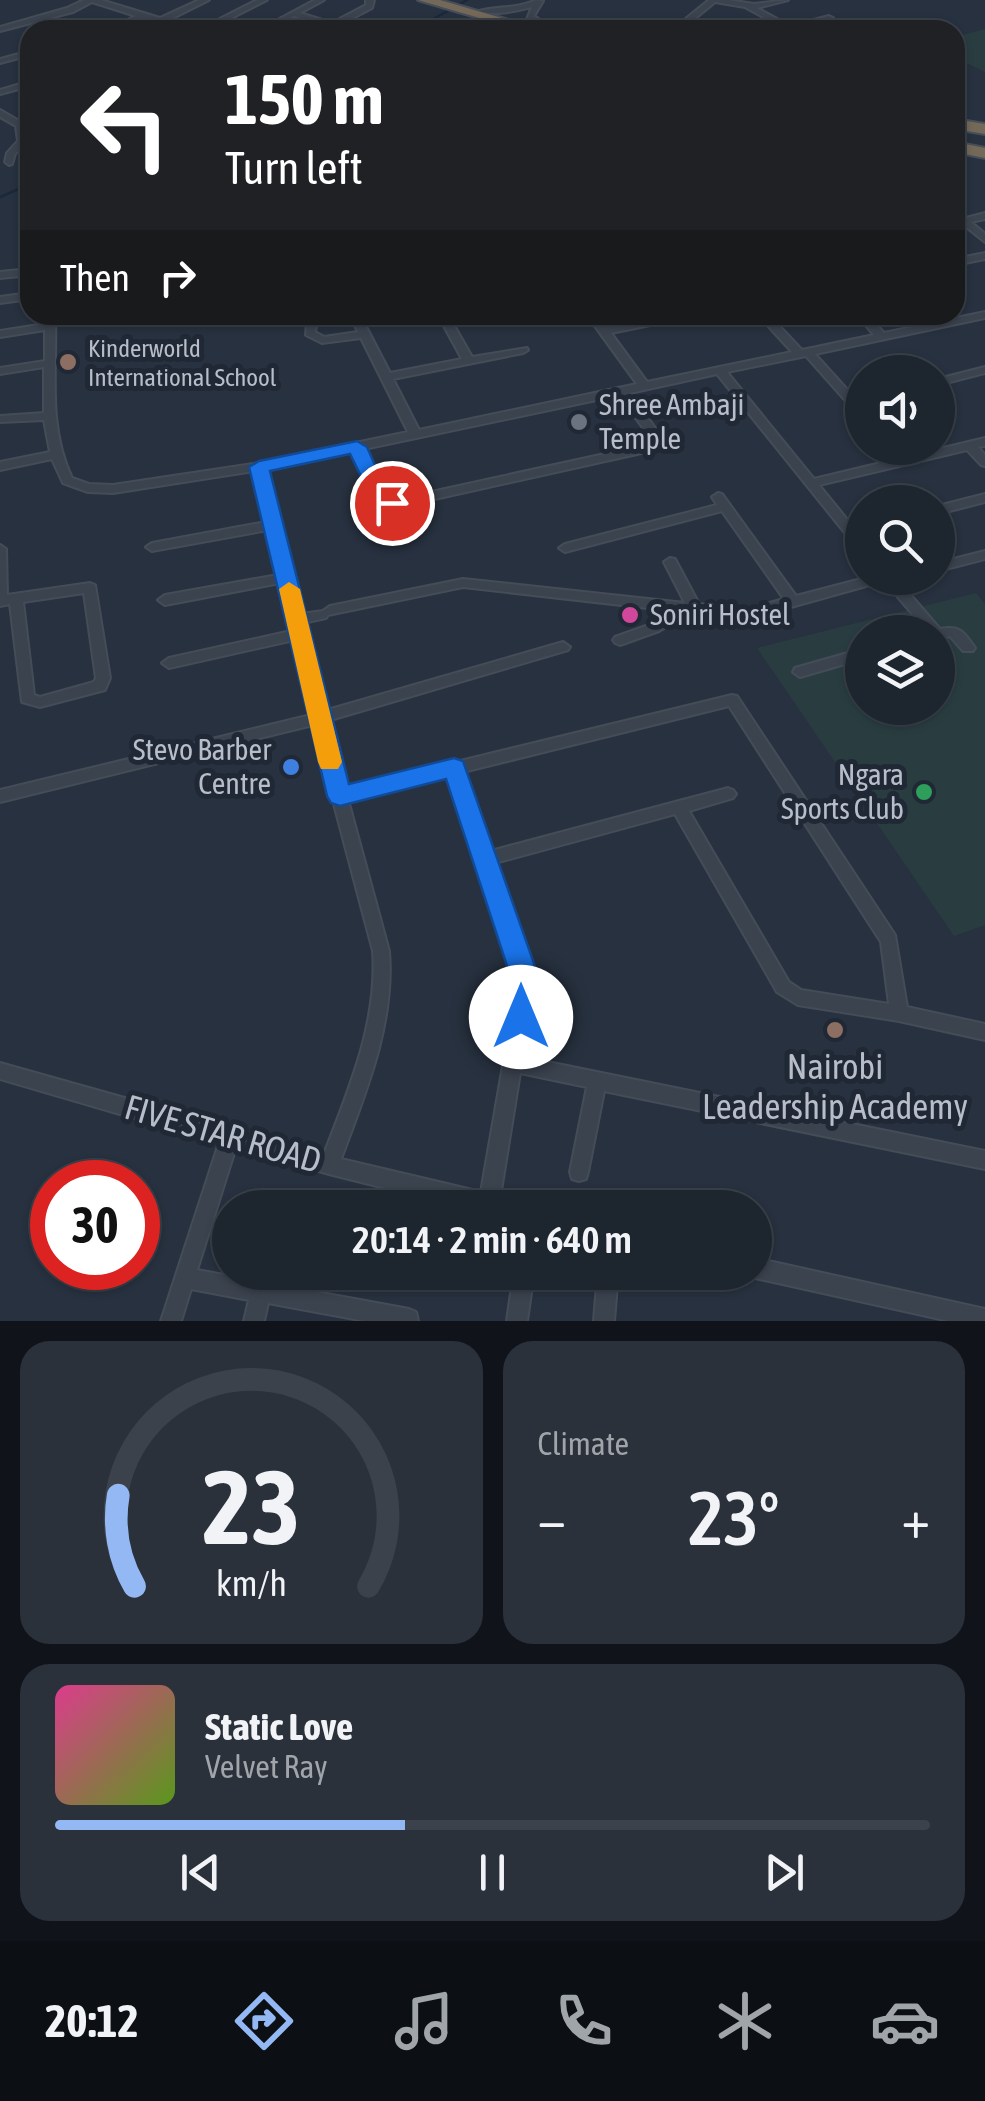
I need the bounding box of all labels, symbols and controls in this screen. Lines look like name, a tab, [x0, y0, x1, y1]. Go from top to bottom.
text: 150 m	[225, 59, 384, 139]
icon: left	[60, 60, 190, 190]
text: Turn left	[225, 142, 363, 194]
icon: right	[150, 250, 205, 305]
text: Then	[60, 256, 130, 299]
place label: Kinderworld International School	[88, 334, 277, 391]
marker: Kinderworld International School	[57, 351, 79, 373]
map controls	[845, 355, 955, 725]
button: sound	[845, 355, 955, 465]
place label: Shree Ambaji Temple	[599, 387, 744, 455]
marker: Shree Ambaji Temple	[568, 411, 590, 433]
pin	[350, 461, 435, 546]
icon: arrive	[365, 476, 420, 531]
button: search	[845, 485, 955, 595]
place label: Soniri Hostel	[650, 597, 790, 631]
marker: Soniri Hostel	[619, 604, 641, 626]
button: layers	[845, 615, 955, 725]
place label: Stevo Barber Centre	[133, 732, 272, 800]
marker: Stevo Barber Centre	[280, 756, 302, 778]
place label: Ngara Sports Club	[781, 757, 904, 825]
marker: Ngara Sports Club	[913, 781, 935, 803]
position arrow	[469, 965, 573, 1069]
marker: Nairobi Leadership Academy	[824, 1019, 846, 1041]
place label: Nairobi Leadership Academy	[702, 1046, 968, 1126]
street label: FIVE STAR ROAD	[121, 1086, 326, 1180]
speed limit sign: 30	[30, 1160, 160, 1290]
text: 20:14 · 2 min · 640 m	[352, 1218, 632, 1261]
text: Climate	[538, 1425, 629, 1462]
text: 23	[202, 1447, 300, 1566]
text: 23°	[688, 1475, 779, 1561]
text: −	[538, 1487, 566, 1550]
text: +	[901, 1487, 930, 1550]
text: km/h	[216, 1563, 287, 1604]
text: Static Love	[205, 1705, 353, 1748]
text: Velvet Ray	[205, 1748, 327, 1785]
icon: previous	[173, 1845, 228, 1900]
icon: pause	[465, 1845, 520, 1900]
icon: next	[757, 1845, 812, 1900]
icon: directions	[229, 1986, 299, 2056]
icon: music	[389, 1986, 459, 2056]
icon: phone	[549, 1986, 619, 2056]
icon: climate	[710, 1986, 780, 2056]
icon: car	[870, 1986, 940, 2056]
text: 20:12	[45, 1995, 139, 2047]

